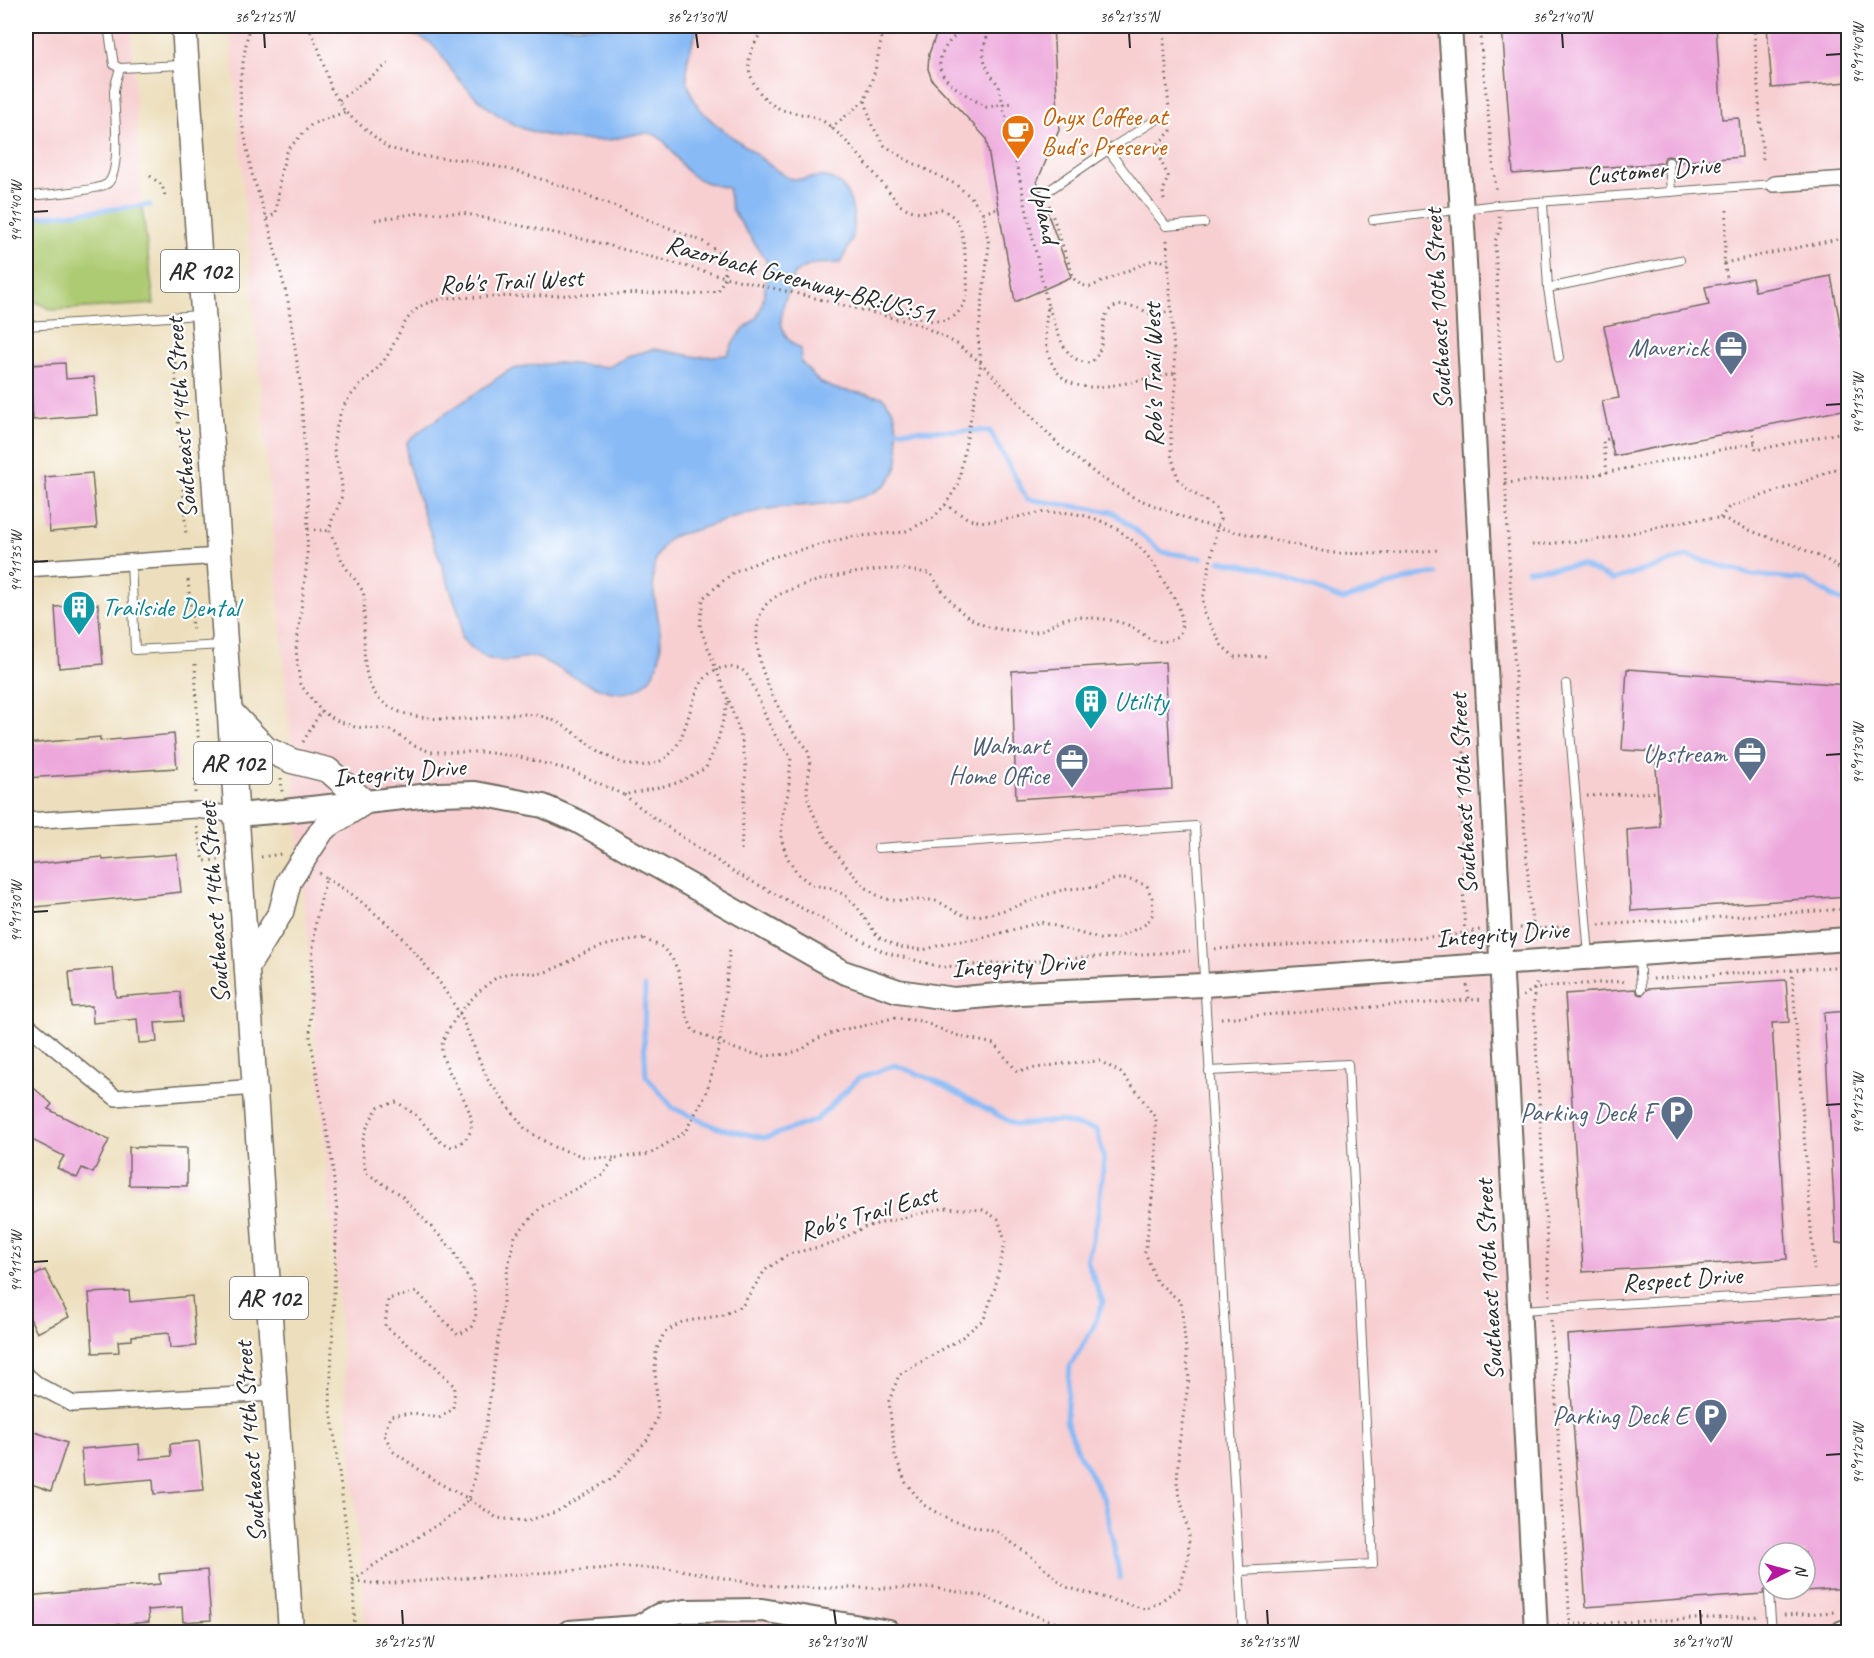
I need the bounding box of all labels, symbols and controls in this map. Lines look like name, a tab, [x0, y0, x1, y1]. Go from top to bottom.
text: 36°21'25"N	[234, 8, 297, 27]
text: 36°21'30"N	[666, 8, 729, 27]
text: 36°21'35"N	[1099, 8, 1162, 27]
text: 36°21'40"N	[1532, 8, 1595, 27]
text: 94°11'40"W	[1849, 20, 1868, 84]
place label: Onyx Coffee at Bud's Preserve	[1041, 100, 1170, 163]
cafe icon: Onyx Coffee at Bud's Preserve	[1000, 113, 1036, 160]
street label: Customer Drive	[1585, 148, 1722, 192]
text: 94°11'40"W	[7, 178, 26, 242]
street label: Upland	[1023, 180, 1068, 250]
street label: Southeast 10th Street	[1416, 205, 1460, 410]
street label: Razorback Greenway-BR:US:51	[662, 227, 939, 331]
road number: AR 102	[161, 250, 239, 292]
street label: Rob's Trail West	[438, 261, 586, 301]
street label: Rob's Trail West	[1135, 300, 1171, 447]
street label: Southeast 14th Street	[157, 314, 204, 520]
office icon: Maverick	[1713, 329, 1749, 376]
place label: Maverick	[1628, 331, 1711, 364]
text: 94°11'35"W	[1849, 370, 1868, 434]
text: 94°11'35"W	[7, 528, 26, 592]
building icon: Trailside Dental	[61, 589, 97, 636]
place label: Trailside Dental	[102, 591, 244, 624]
building icon: Utility	[1073, 683, 1109, 730]
place label: Utility	[1114, 685, 1170, 718]
street label: Southeast 10th Street	[1441, 690, 1485, 895]
text: 94°11'30"W	[1849, 720, 1868, 784]
place label: Walmart Home Office	[948, 729, 1051, 792]
office icon: Upstream	[1732, 735, 1768, 782]
place label: Upstream	[1643, 737, 1729, 770]
road number: AR 102	[194, 742, 272, 784]
office icon: Walmart Home Office	[1054, 742, 1090, 789]
street label: Integrity Drive	[331, 750, 469, 794]
street label: Southeast 14th Street	[190, 799, 237, 1005]
text: 94°11'30"W	[7, 878, 26, 942]
street label: Integrity Drive	[1435, 913, 1572, 955]
street label: Integrity Drive	[951, 945, 1088, 985]
text: 94°11'25"W	[1849, 1070, 1868, 1134]
parking icon: Parking Deck F	[1659, 1094, 1695, 1141]
place label: Parking Deck F	[1520, 1096, 1660, 1129]
street label: Southeast 10th Street	[1467, 1176, 1511, 1381]
street label: Rob's Trail East	[796, 1177, 943, 1248]
text: 94°11'25"W	[7, 1228, 26, 1292]
street label: Respect Drive	[1621, 1258, 1746, 1300]
road number: AR 102	[230, 1277, 308, 1319]
street label: Southeast 14th Street	[226, 1338, 273, 1544]
parking icon: Parking Deck E	[1693, 1397, 1729, 1444]
place label: Parking Deck E	[1553, 1399, 1691, 1432]
text: 94°11'20"W	[1849, 1420, 1868, 1484]
north arrow	[1757, 1541, 1817, 1601]
text: N	[1791, 1564, 1812, 1579]
text: 36°21'25"N	[373, 1633, 436, 1652]
text: 36°21'30"N	[806, 1633, 869, 1652]
text: 36°21'35"N	[1238, 1633, 1301, 1652]
text: 36°21'40"N	[1671, 1633, 1734, 1652]

